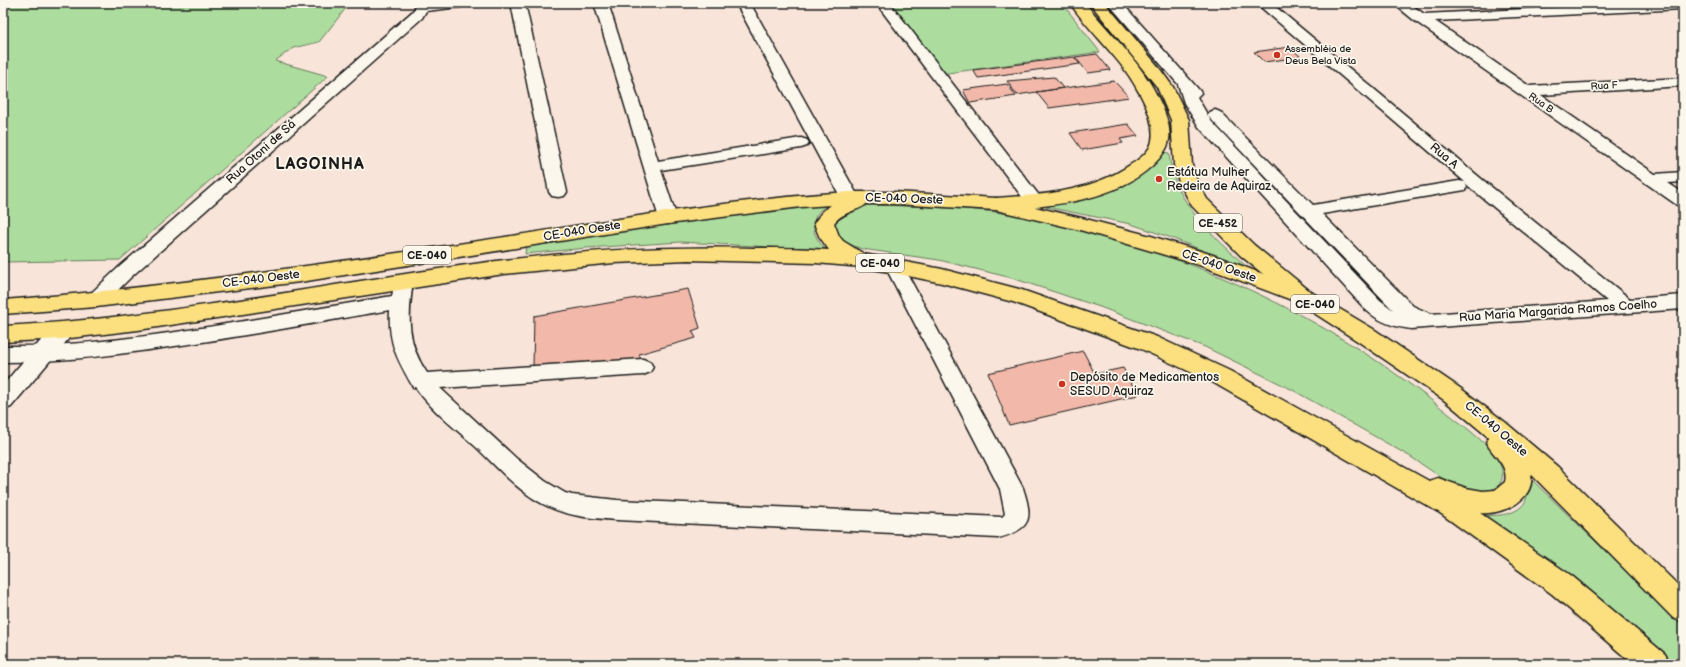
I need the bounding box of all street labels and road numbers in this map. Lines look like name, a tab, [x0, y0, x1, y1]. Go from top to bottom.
street label: Rua F	[1590, 79, 1618, 93]
street label: Rua B	[1526, 90, 1556, 116]
street label: Rua Otoni de Sá	[223, 117, 299, 187]
street label: Rua A	[1427, 140, 1462, 173]
street label: CE-040 Oeste	[865, 190, 943, 208]
road number: CE-452	[1194, 214, 1242, 232]
street label: CE-040 Oeste	[542, 217, 622, 245]
road number: CE-040	[403, 246, 451, 264]
street label: CE-040 Oeste	[1180, 246, 1258, 286]
road number: CE-040	[856, 254, 904, 272]
street label: CE-040 Oeste	[221, 267, 301, 291]
road number: CE-040	[1291, 295, 1339, 313]
street label: Rua Maria Margarida Ramos Coelho	[1458, 297, 1658, 325]
street label: CE-040 Oeste	[1461, 398, 1531, 460]

